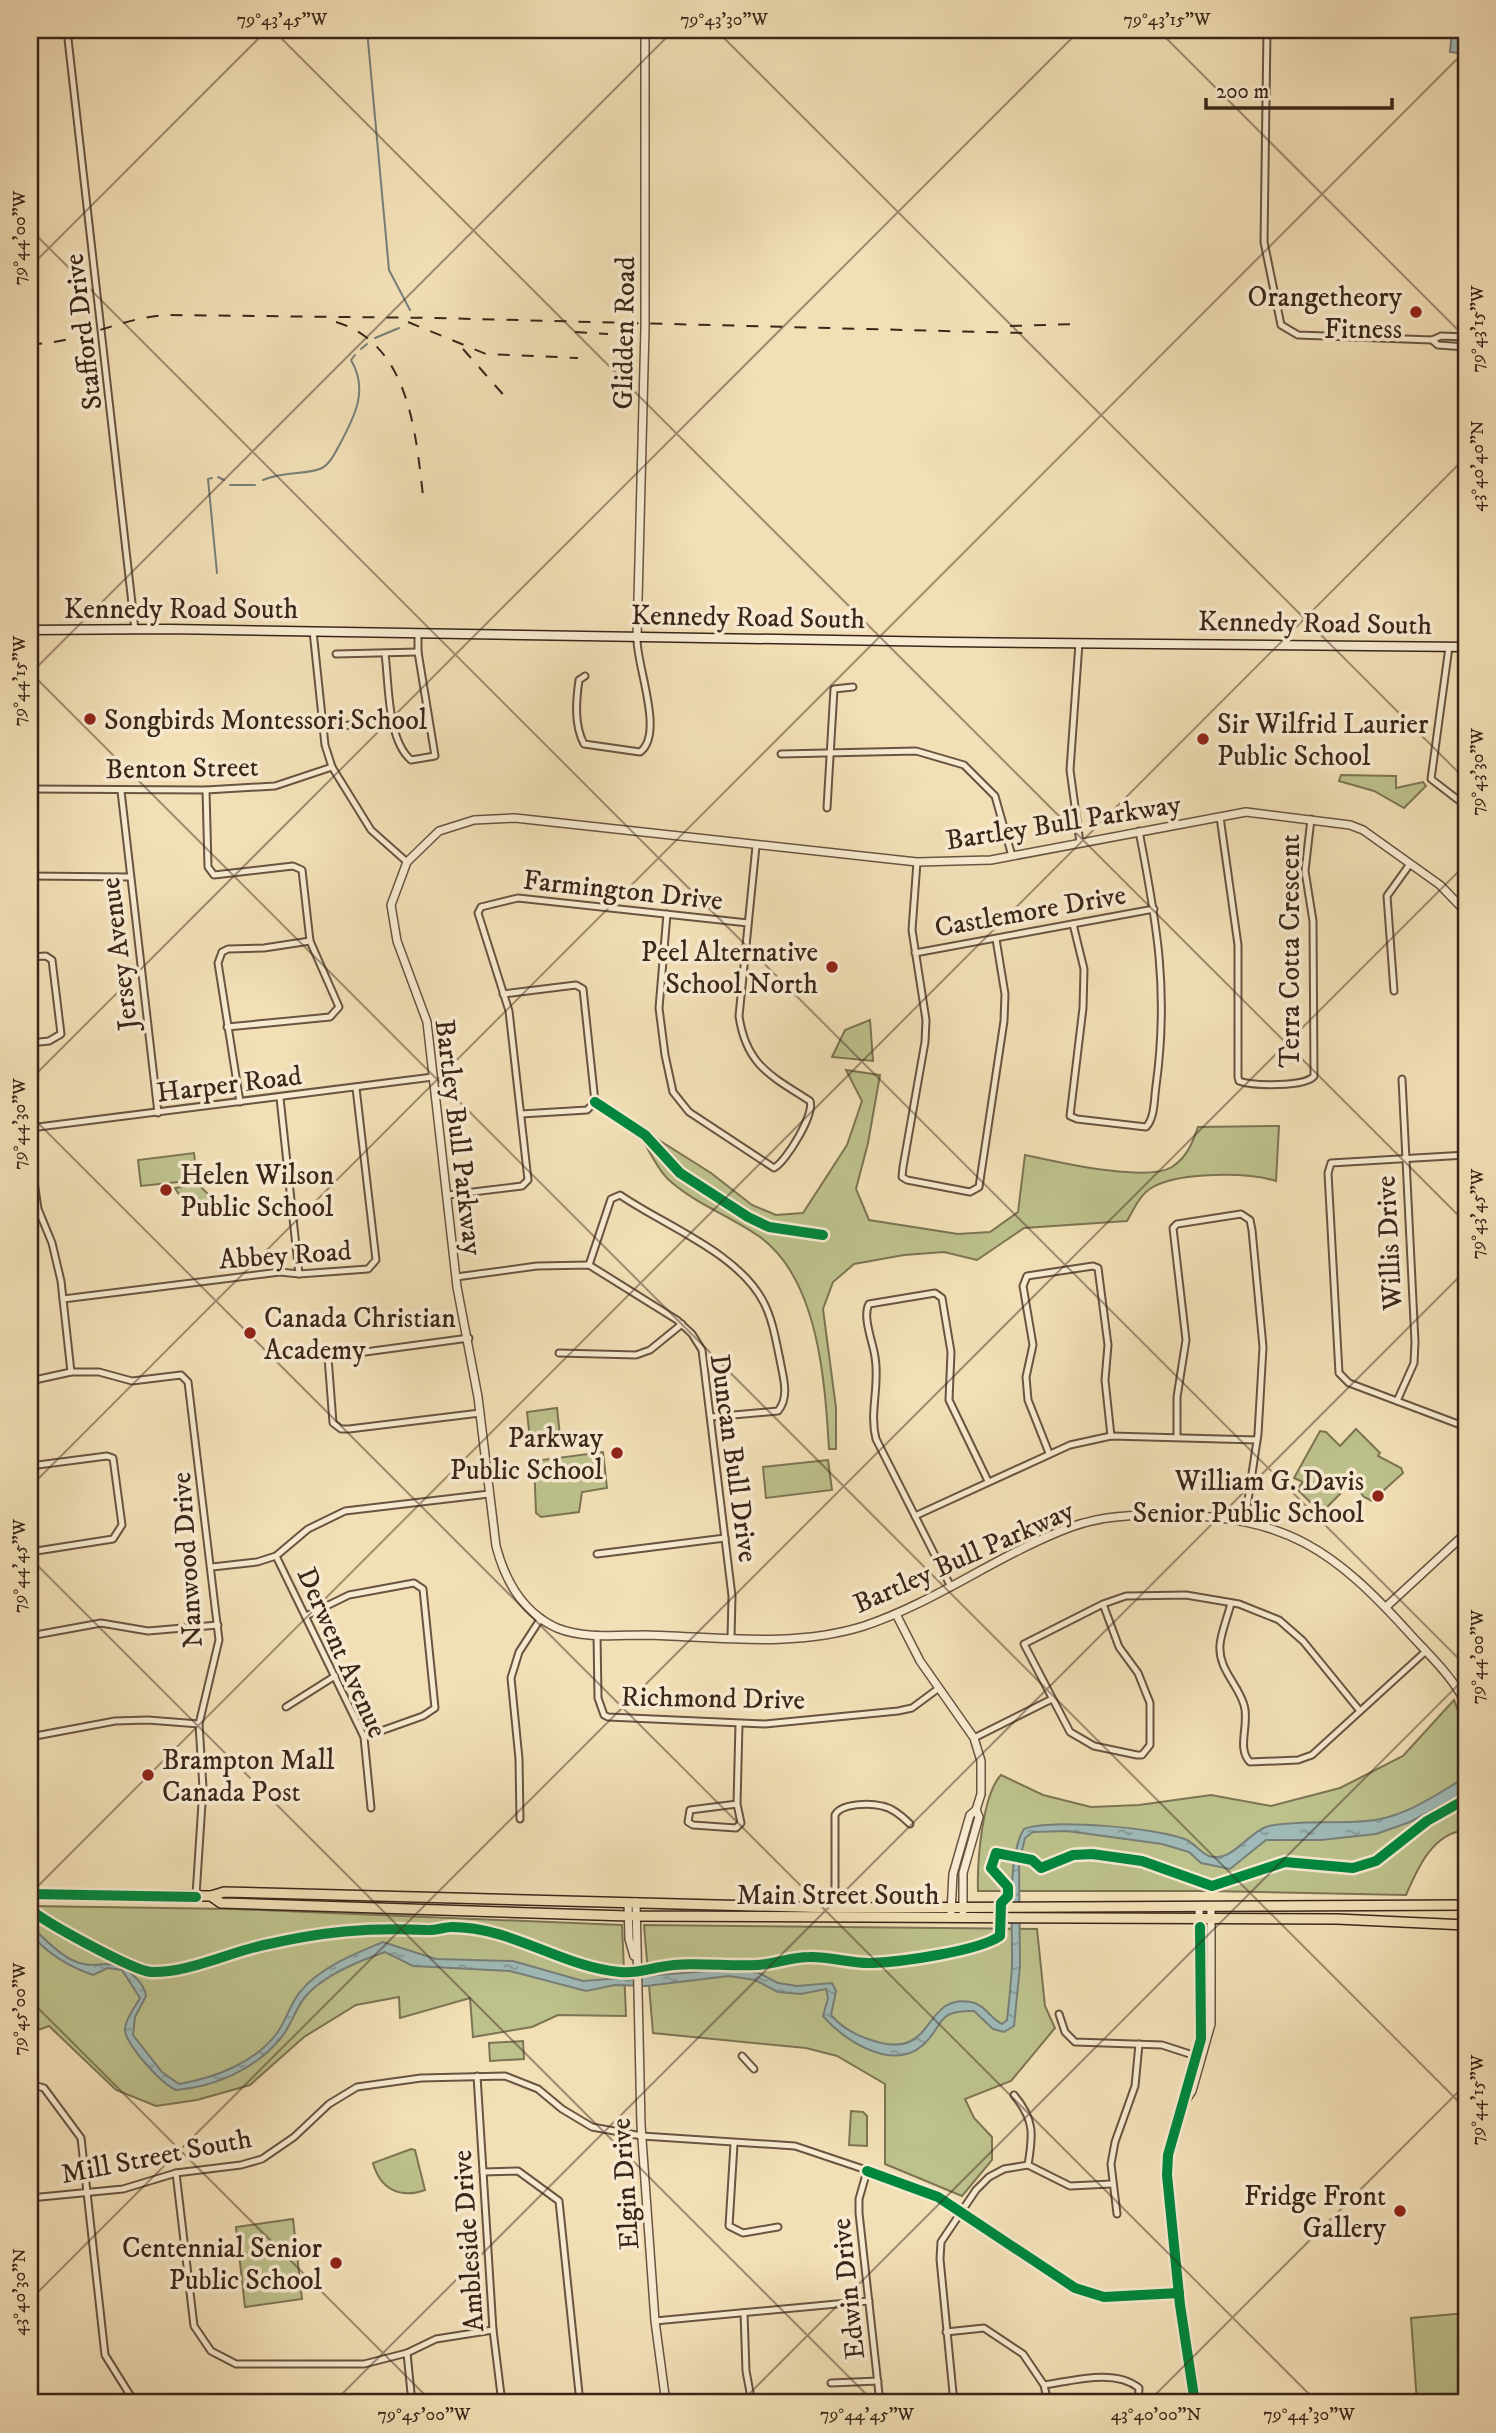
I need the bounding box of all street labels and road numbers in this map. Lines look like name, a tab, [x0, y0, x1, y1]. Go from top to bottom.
street label: Stafford Drive	[57, 252, 110, 412]
street label: Glidden Road	[606, 256, 643, 410]
street label: Kennedy Road South	[64, 592, 298, 627]
street label: Kennedy Road South	[631, 598, 866, 637]
street label: Kennedy Road South	[1198, 604, 1433, 643]
street label: Benton Street	[105, 750, 259, 787]
street label: Bartley Bull Parkway	[943, 787, 1184, 858]
street label: Terra Cotta Crescent	[1273, 834, 1308, 1068]
street label: Farmington Drive	[521, 863, 724, 918]
street label: Jersey Avenue	[93, 875, 147, 1035]
street label: Castlemore Drive	[932, 877, 1129, 946]
street label: Bartley Bull Parkway	[427, 1017, 490, 1258]
street label: Harper Road	[155, 1058, 304, 1111]
street label: Willis Drive	[1369, 1175, 1411, 1312]
street label: Abbey Road	[218, 1233, 353, 1278]
street label: Duncan Bull Drive	[702, 1352, 765, 1565]
street label: Nanwood Drive	[164, 1471, 211, 1649]
street label: Bartley Bull Parkway	[848, 1493, 1080, 1622]
street label: Derwent Avenue	[288, 1562, 395, 1743]
street label: Richmond Drive	[621, 1679, 805, 1718]
street label: Main Street South	[736, 1878, 940, 1913]
street label: Elgin Drive	[603, 2117, 648, 2251]
street label: Mill Street South	[58, 2121, 255, 2192]
street label: Ambleside Drive	[445, 2149, 492, 2333]
street label: Edwin Drive	[824, 2217, 873, 2361]

